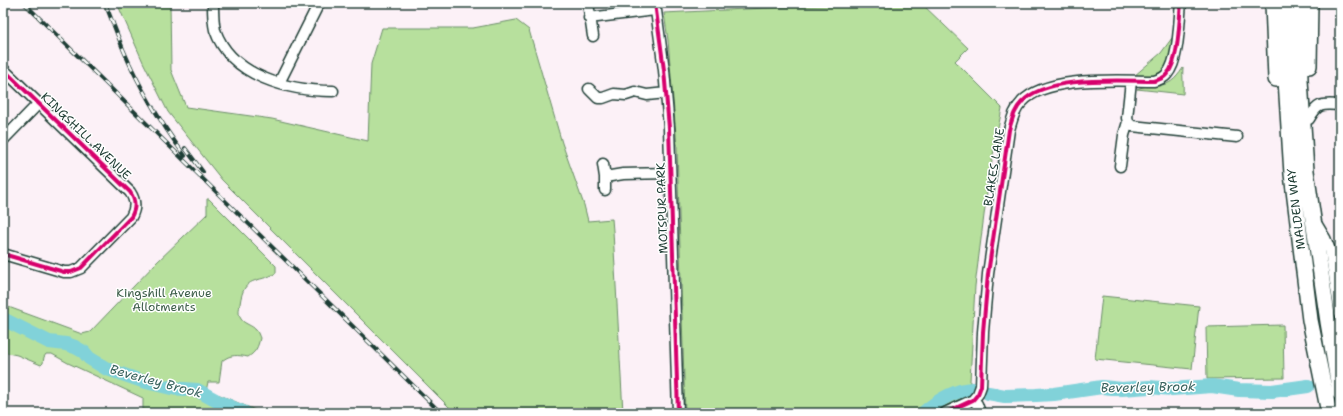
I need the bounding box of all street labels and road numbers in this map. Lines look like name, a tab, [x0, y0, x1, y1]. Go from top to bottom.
street label: KINGSHILL AVENUE	[38, 89, 134, 183]
street label: BLAKES LANE	[980, 127, 1008, 207]
street label: MOTSPUR PARK	[652, 162, 672, 254]
street label: MALDEN WAY	[1283, 167, 1309, 250]

